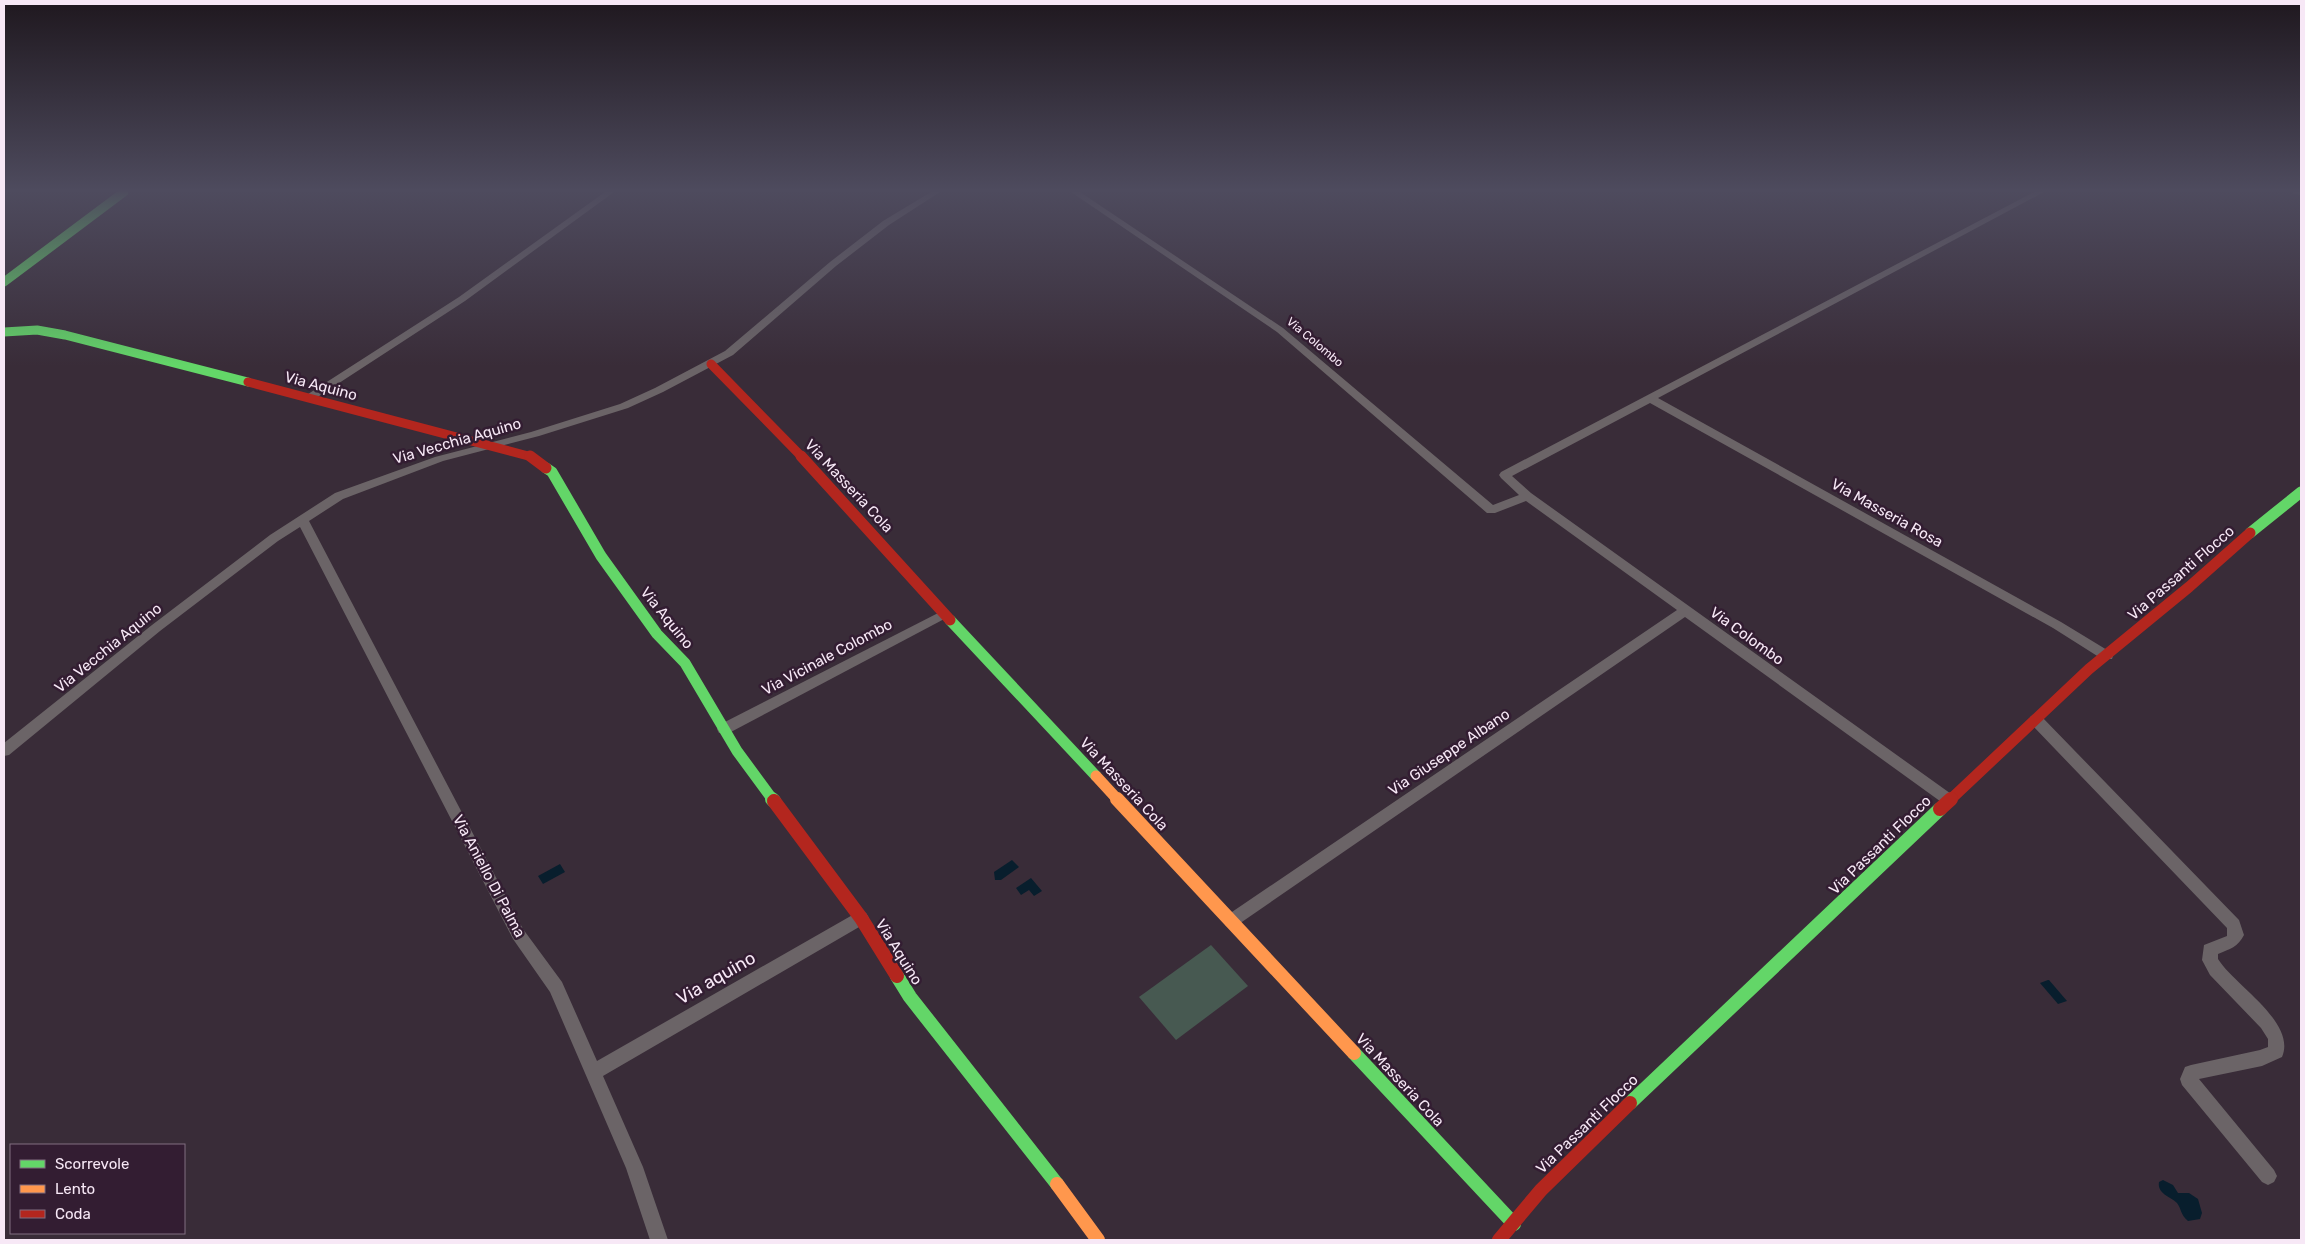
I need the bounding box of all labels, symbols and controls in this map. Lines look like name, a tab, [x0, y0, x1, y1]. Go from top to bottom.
street label: Via Colombo	[1284, 314, 1346, 370]
street label: Via Aquino	[283, 368, 359, 404]
street label: Via Vecchia Aquino	[391, 414, 523, 468]
street label: Via Masseria Cola	[801, 436, 897, 536]
street label: Via Masseria Rosa	[1828, 475, 1946, 551]
street label: Via Passanti Flocco	[2124, 522, 2238, 624]
street label: Via Aquino	[637, 583, 697, 653]
street label: Via Vecchia Aquino	[51, 599, 165, 697]
street label: Via Colombo	[1706, 603, 1788, 669]
street label: Via Vicinale Colombo	[759, 615, 895, 699]
street label: Via Giuseppe Albano	[1385, 705, 1513, 799]
street label: Via Masseria Cola	[1076, 734, 1172, 834]
street label: Via Passanti Flocco	[1825, 792, 1935, 898]
street label: Via Aniello Di Palma	[449, 812, 529, 940]
street label: Via Aquino	[872, 916, 926, 988]
street label: Via aquino	[673, 947, 759, 1009]
street label: Via Masseria Cola	[1352, 1030, 1448, 1130]
street label: Via Passanti Flocco	[1532, 1071, 1642, 1177]
legend	[10, 1144, 185, 1234]
text: Scorrevole	[55, 1155, 129, 1173]
text: Lento	[55, 1180, 95, 1198]
text: Coda	[55, 1205, 91, 1223]

